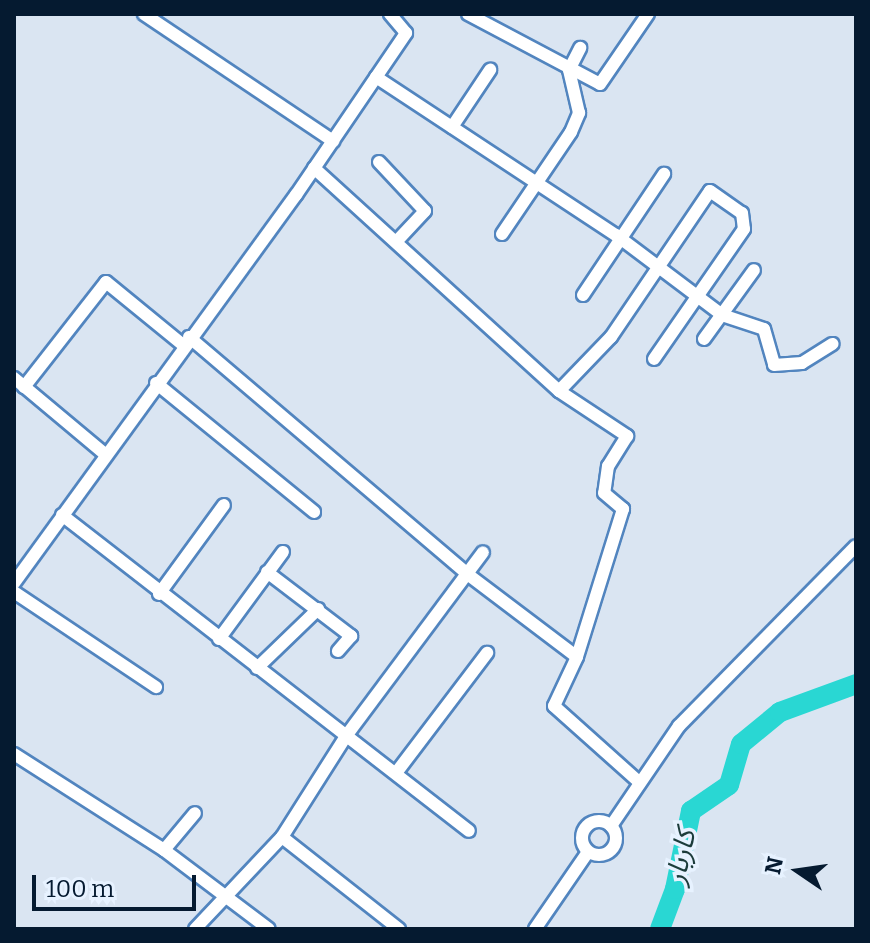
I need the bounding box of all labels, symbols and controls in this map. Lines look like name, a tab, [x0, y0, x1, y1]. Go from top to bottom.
water label: کاربار	[659, 827, 703, 887]
north arrow	[758, 831, 838, 911]
text: N	[759, 854, 789, 877]
scale bar	[36, 859, 200, 909]
text: 100 m	[46, 875, 114, 903]

